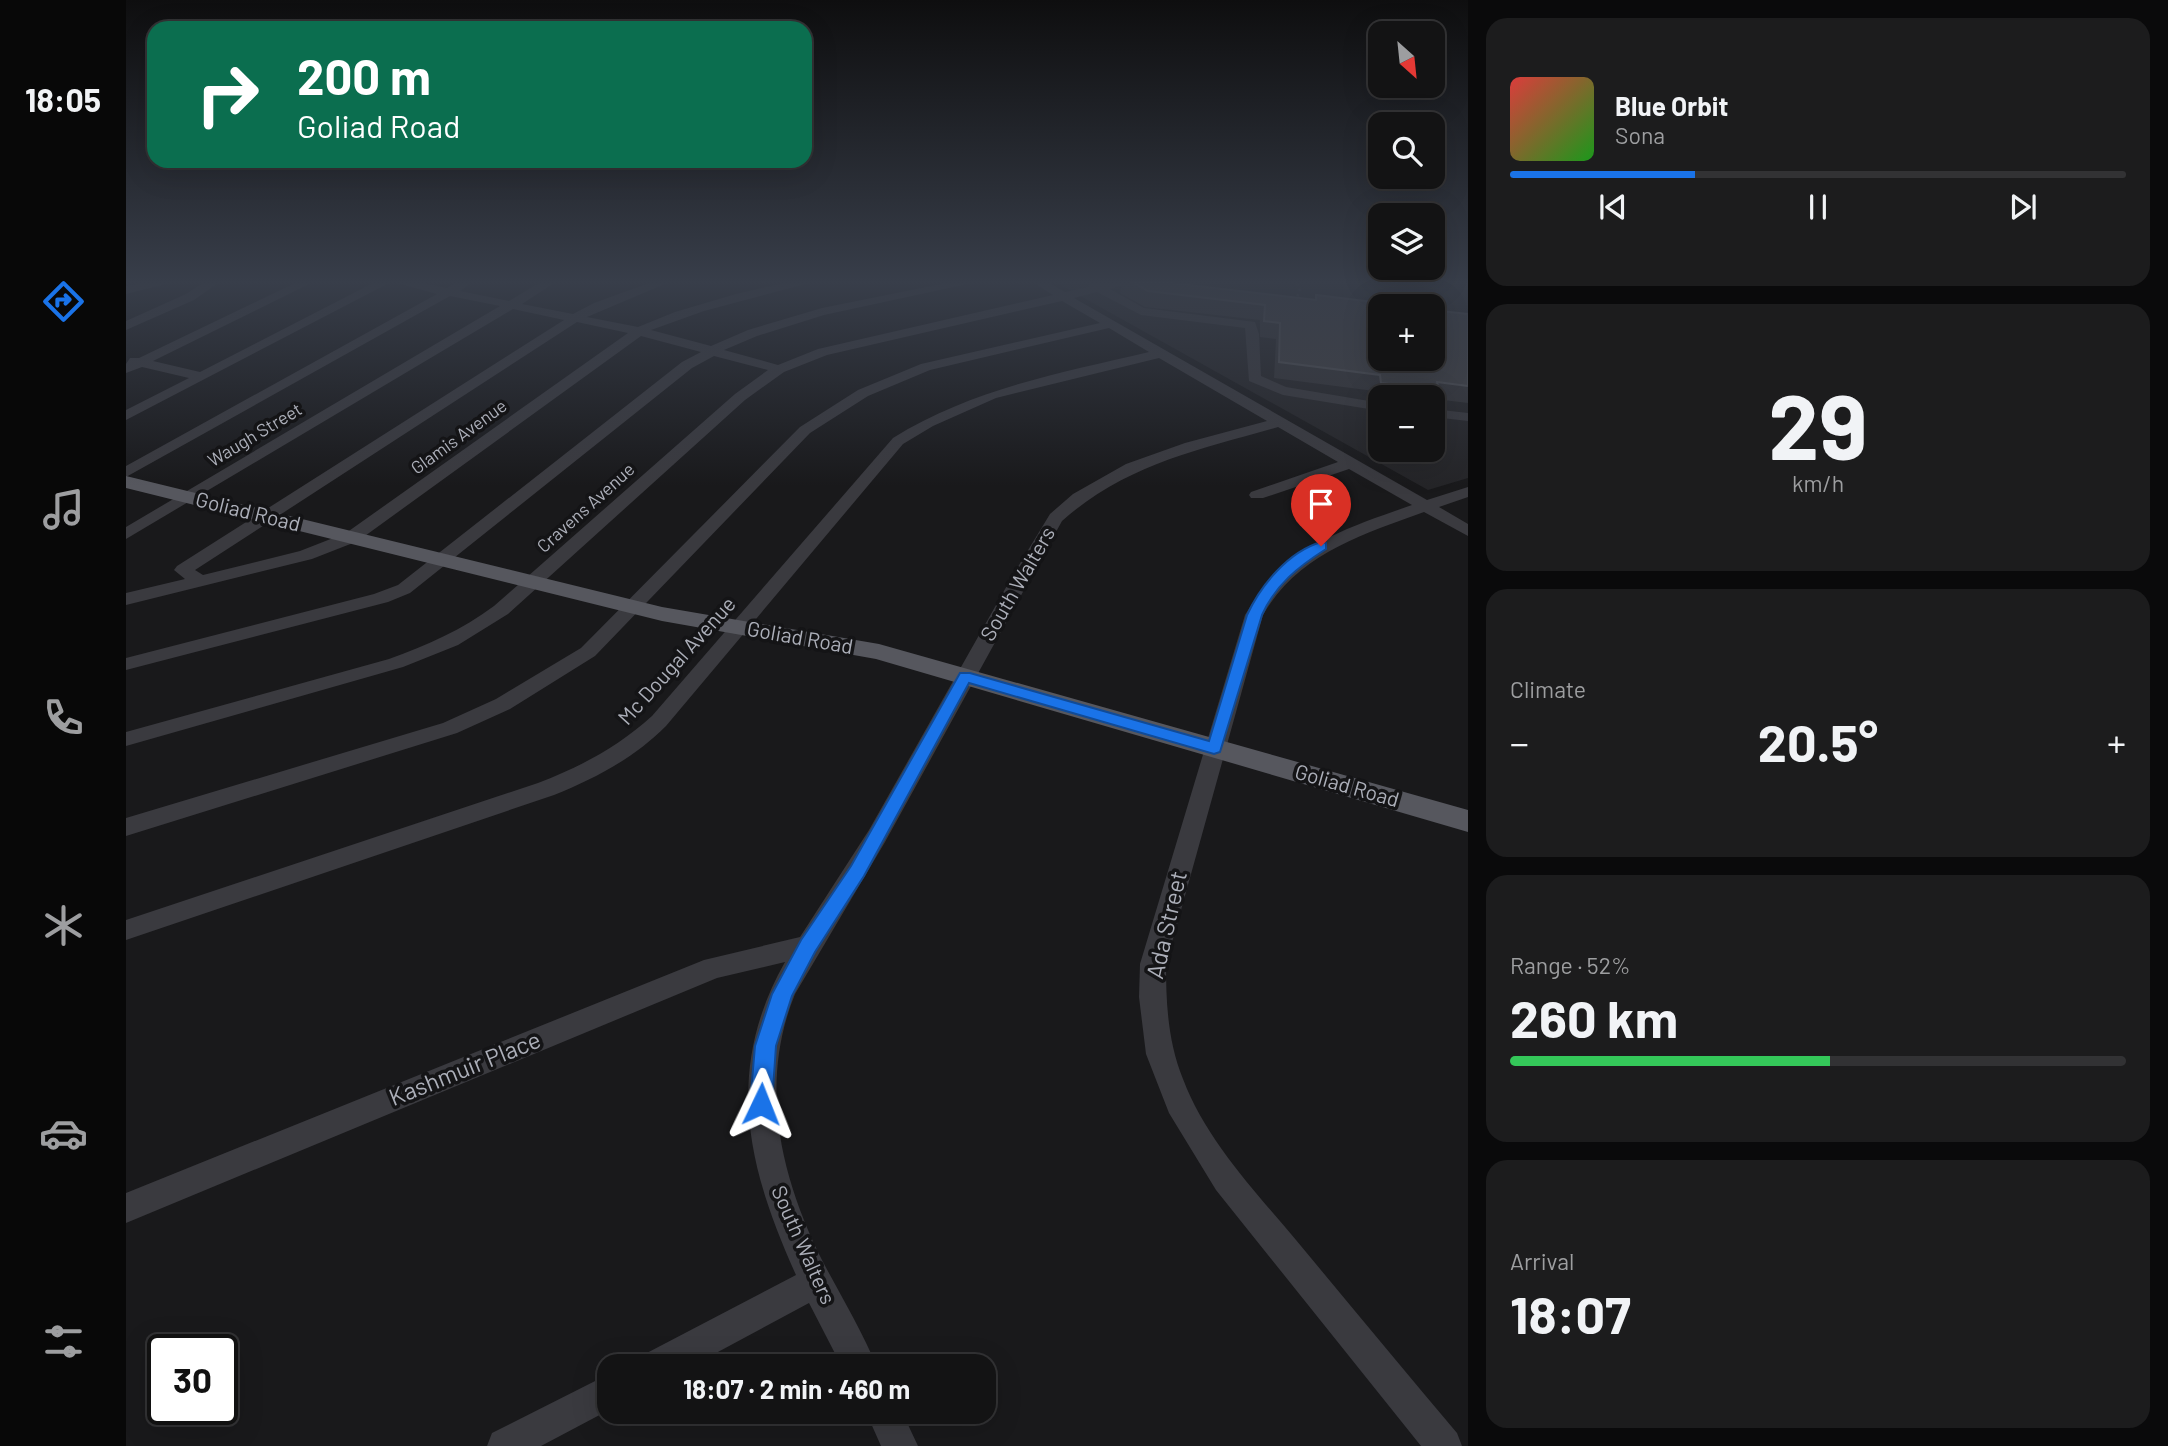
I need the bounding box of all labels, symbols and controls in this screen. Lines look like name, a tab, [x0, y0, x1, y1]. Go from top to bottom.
north arrow	[1368, 21, 1446, 98]
map controls	[1368, 21, 1445, 462]
text: 200 m	[297, 46, 431, 105]
icon: right	[182, 49, 273, 140]
text: 18:05	[25, 80, 101, 118]
text: Blue Orbit	[1615, 90, 1728, 121]
text: Goliad Road	[297, 106, 461, 144]
button: search	[1368, 112, 1445, 189]
text: Sona	[1615, 121, 1665, 149]
icon: previous	[1594, 188, 1632, 226]
icon: pause	[1799, 188, 1837, 226]
icon: next	[2004, 188, 2042, 226]
button: layers	[1368, 203, 1445, 280]
icon: directions	[39, 277, 88, 326]
button: +	[1368, 294, 1445, 371]
text: 29	[1768, 369, 1868, 478]
button: −	[1368, 385, 1445, 462]
street label: Glamis Avenue	[406, 394, 511, 478]
street label: Waugh Street	[203, 397, 306, 471]
street label: Cravens Avenue	[532, 458, 639, 557]
text: km/h	[1792, 469, 1844, 497]
pin	[1291, 474, 1351, 546]
icon: music	[39, 485, 88, 534]
street label: Goliad Road	[193, 485, 303, 536]
icon: arrive	[1302, 485, 1340, 523]
street label: South Walters	[974, 522, 1059, 645]
street label: Mc Dougal Avenue	[612, 591, 740, 729]
street label: Goliad Road	[745, 615, 855, 658]
text: Climate	[1510, 675, 1586, 703]
icon: phone	[39, 693, 88, 742]
text: 20.5°	[1758, 710, 1878, 772]
text: −	[1510, 719, 1529, 765]
text: +	[2107, 719, 2126, 765]
street label: Goliad Road	[1292, 758, 1402, 811]
street label: Ada Street	[1139, 868, 1192, 981]
icon: climate	[39, 901, 88, 950]
text: Range · 52%	[1510, 951, 1630, 979]
text: 260 km	[1510, 986, 1678, 1048]
street label: Kashmuir Place	[384, 1024, 544, 1111]
position arrow	[724, 1067, 798, 1141]
icon: car	[39, 1109, 88, 1158]
street label: South Walters	[767, 1181, 842, 1308]
text: Arrival	[1510, 1247, 1574, 1275]
text: 18:07	[1510, 1282, 1631, 1344]
icon: filters	[39, 1317, 88, 1366]
speed limit sign: 30	[147, 1334, 238, 1425]
text: 18:07 · 2 min · 460 m	[683, 1373, 910, 1404]

